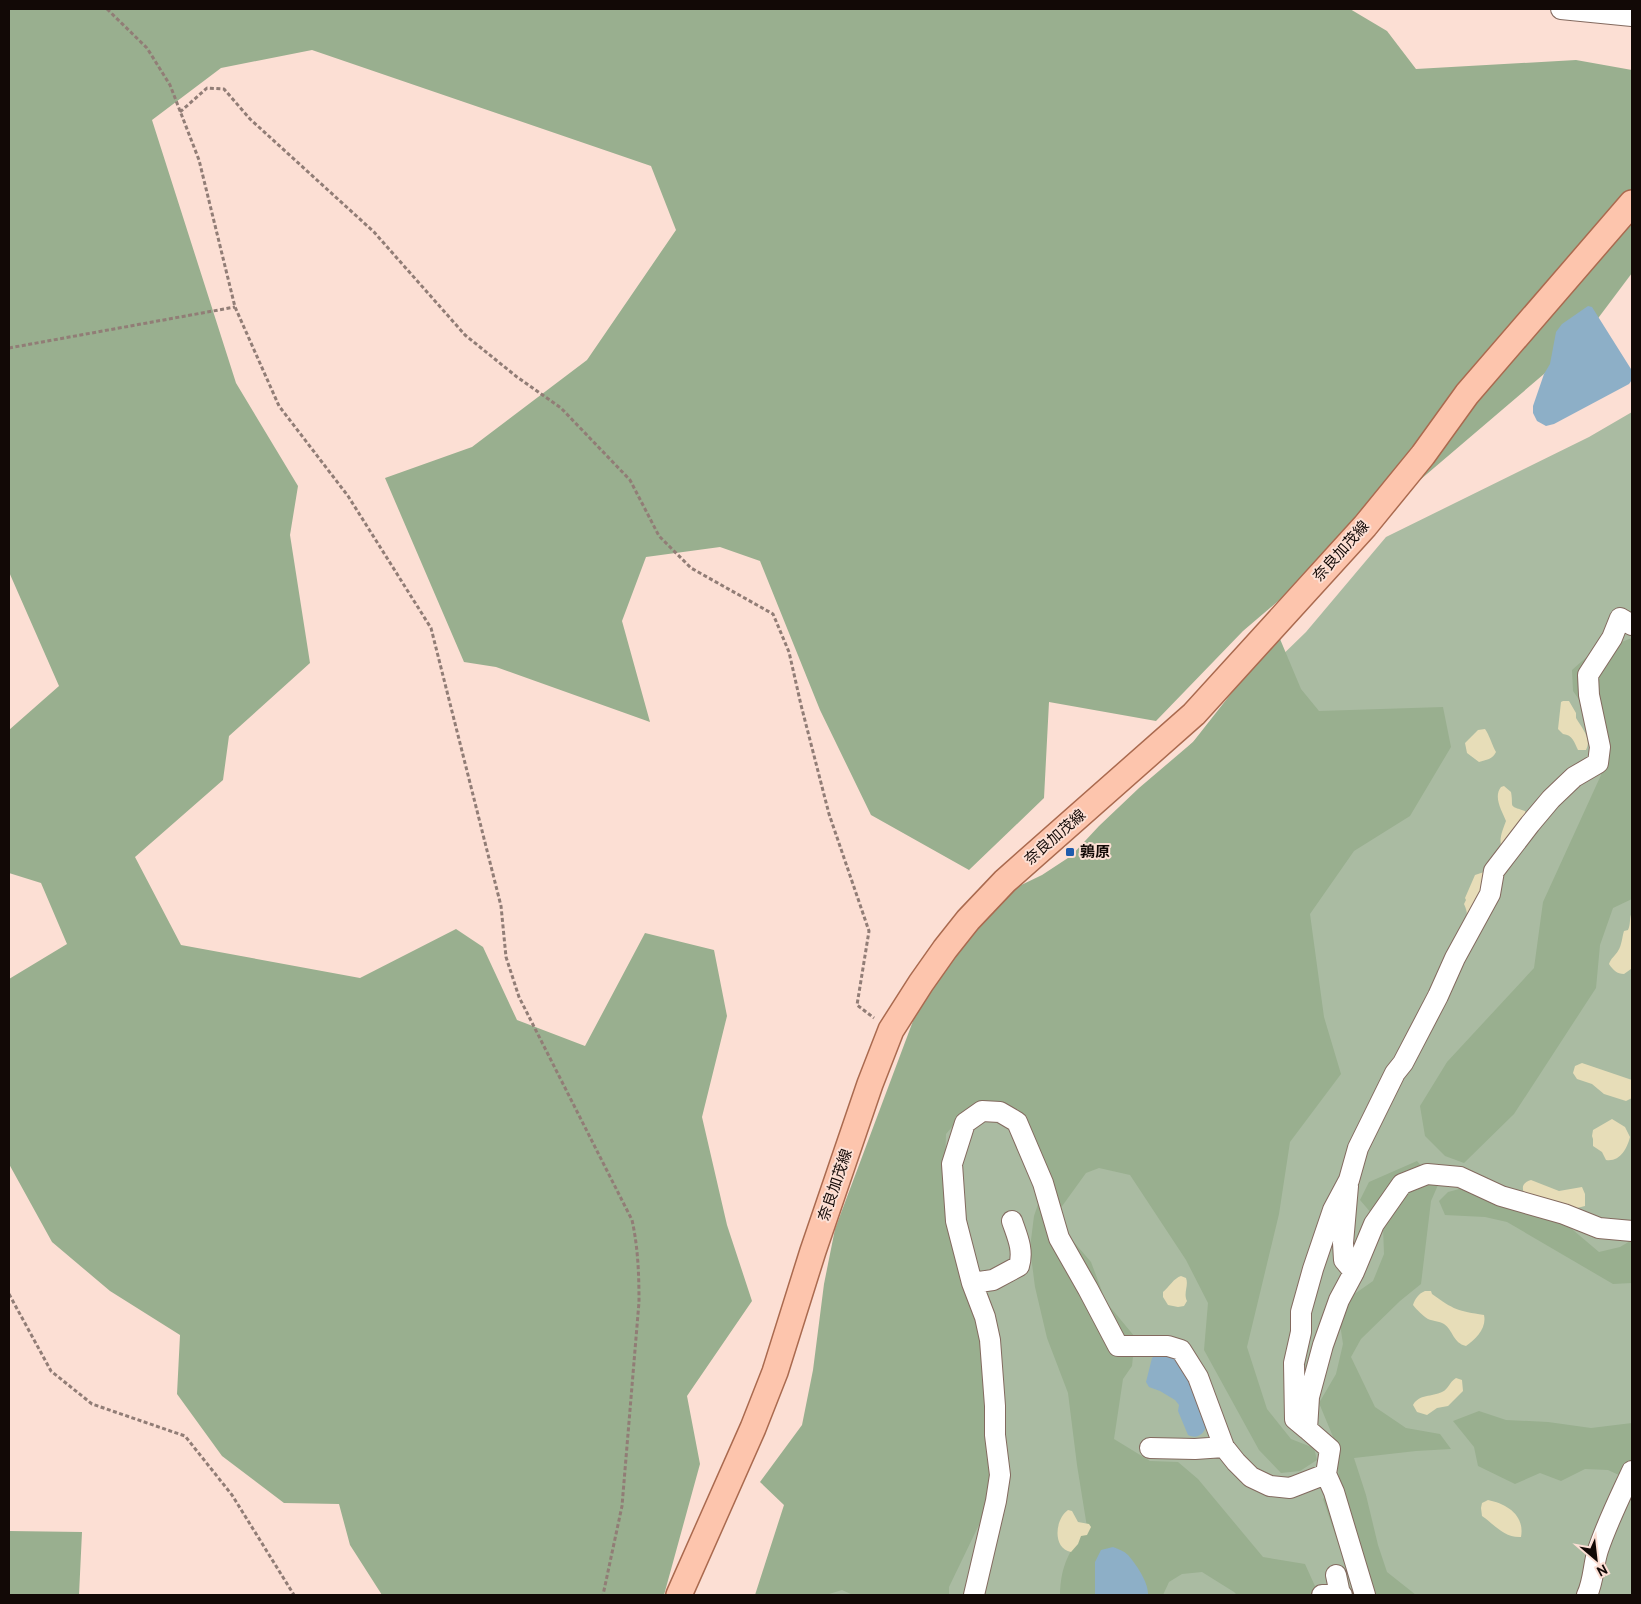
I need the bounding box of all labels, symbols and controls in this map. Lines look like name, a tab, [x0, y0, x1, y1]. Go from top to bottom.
street label: 奈良加茂線	[1310, 518, 1374, 586]
street label: 奈良加茂線	[1021, 806, 1091, 870]
place label: 鶉原	[1080, 844, 1110, 863]
marker: 鶉原	[1064, 846, 1076, 858]
street label: 奈良加茂線	[815, 1147, 858, 1224]
north arrow	[1571, 1534, 1621, 1584]
text: N	[1593, 1559, 1610, 1579]

